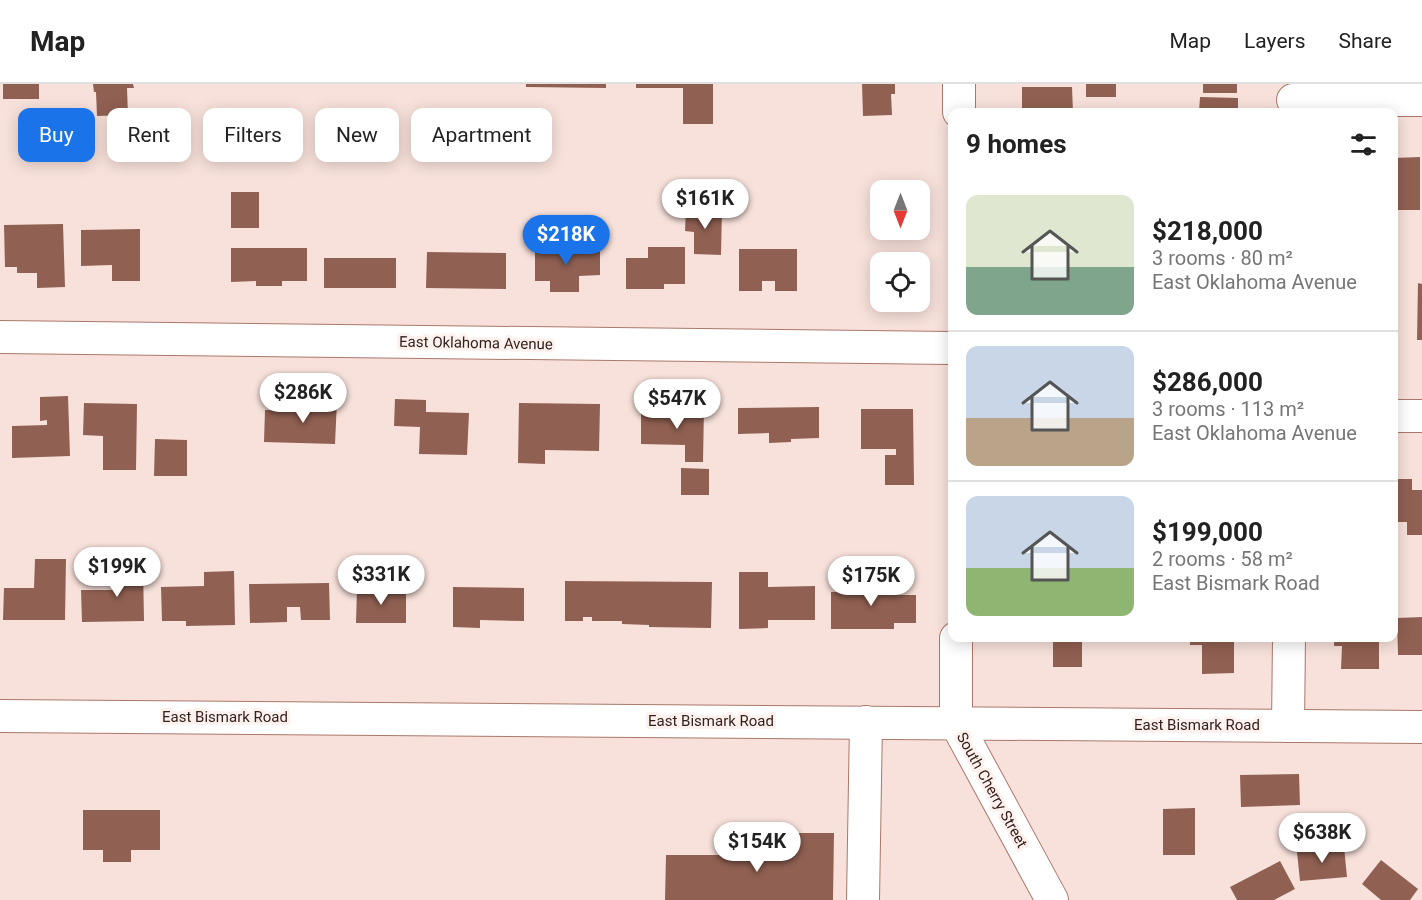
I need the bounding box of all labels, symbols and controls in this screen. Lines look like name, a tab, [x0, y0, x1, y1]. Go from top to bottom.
text: Map	[30, 25, 85, 58]
text: Map	[1169, 29, 1211, 53]
text: Layers	[1244, 29, 1305, 53]
text: Share	[1338, 29, 1392, 53]
chip: Buy	[18, 108, 95, 162]
chip: Rent	[107, 108, 191, 162]
chip: Filters	[203, 108, 303, 162]
chip: New	[315, 108, 399, 162]
chip: Apartment	[411, 108, 552, 162]
icon: filters	[1347, 128, 1380, 161]
text: 9 homes	[966, 129, 1067, 159]
pin: $161K	[663, 179, 747, 230]
north arrow	[870, 180, 930, 240]
map controls	[870, 180, 930, 312]
text: $161K	[676, 186, 734, 210]
pin: $218K	[524, 215, 608, 266]
text: $218,000	[1152, 216, 1263, 246]
icon: home	[1014, 219, 1086, 291]
text: $218K	[537, 222, 595, 246]
text: 3 rooms · 80 m²	[1152, 246, 1293, 270]
button: locate	[870, 252, 930, 312]
text: East Oklahoma Avenue	[1152, 270, 1357, 294]
street label: East Oklahoma Avenue	[399, 333, 553, 353]
text: $286,000	[1152, 367, 1263, 397]
icon: home	[1014, 370, 1086, 442]
pin: $286K	[261, 373, 345, 424]
pin: $547K	[635, 379, 719, 430]
text: $286K	[274, 380, 332, 404]
text: $547K	[648, 386, 706, 410]
text: 3 rooms · 113 m²	[1152, 397, 1304, 421]
text: East Oklahoma Avenue	[1152, 421, 1357, 445]
text: $199,000	[1152, 517, 1263, 547]
icon: home	[1014, 520, 1086, 592]
pin: $199K	[75, 547, 159, 598]
text: 2 rooms · 58 m²	[1152, 547, 1293, 571]
text: $199K	[88, 554, 146, 578]
pin: $331K	[339, 555, 423, 606]
pin: $175K	[829, 556, 913, 607]
text: $331K	[352, 562, 410, 586]
text: $175K	[842, 563, 900, 587]
text: East Bismark Road	[1152, 571, 1320, 595]
street label: East Bismark Road	[162, 708, 288, 726]
street label: East Bismark Road	[648, 712, 774, 730]
street label: East Bismark Road	[1134, 716, 1260, 734]
street label: South Cherry Street	[953, 729, 1031, 851]
pin: $638K	[1280, 813, 1364, 864]
text: $638K	[1293, 820, 1351, 844]
pin: $154K	[715, 822, 799, 873]
text: $154K	[728, 829, 786, 853]

